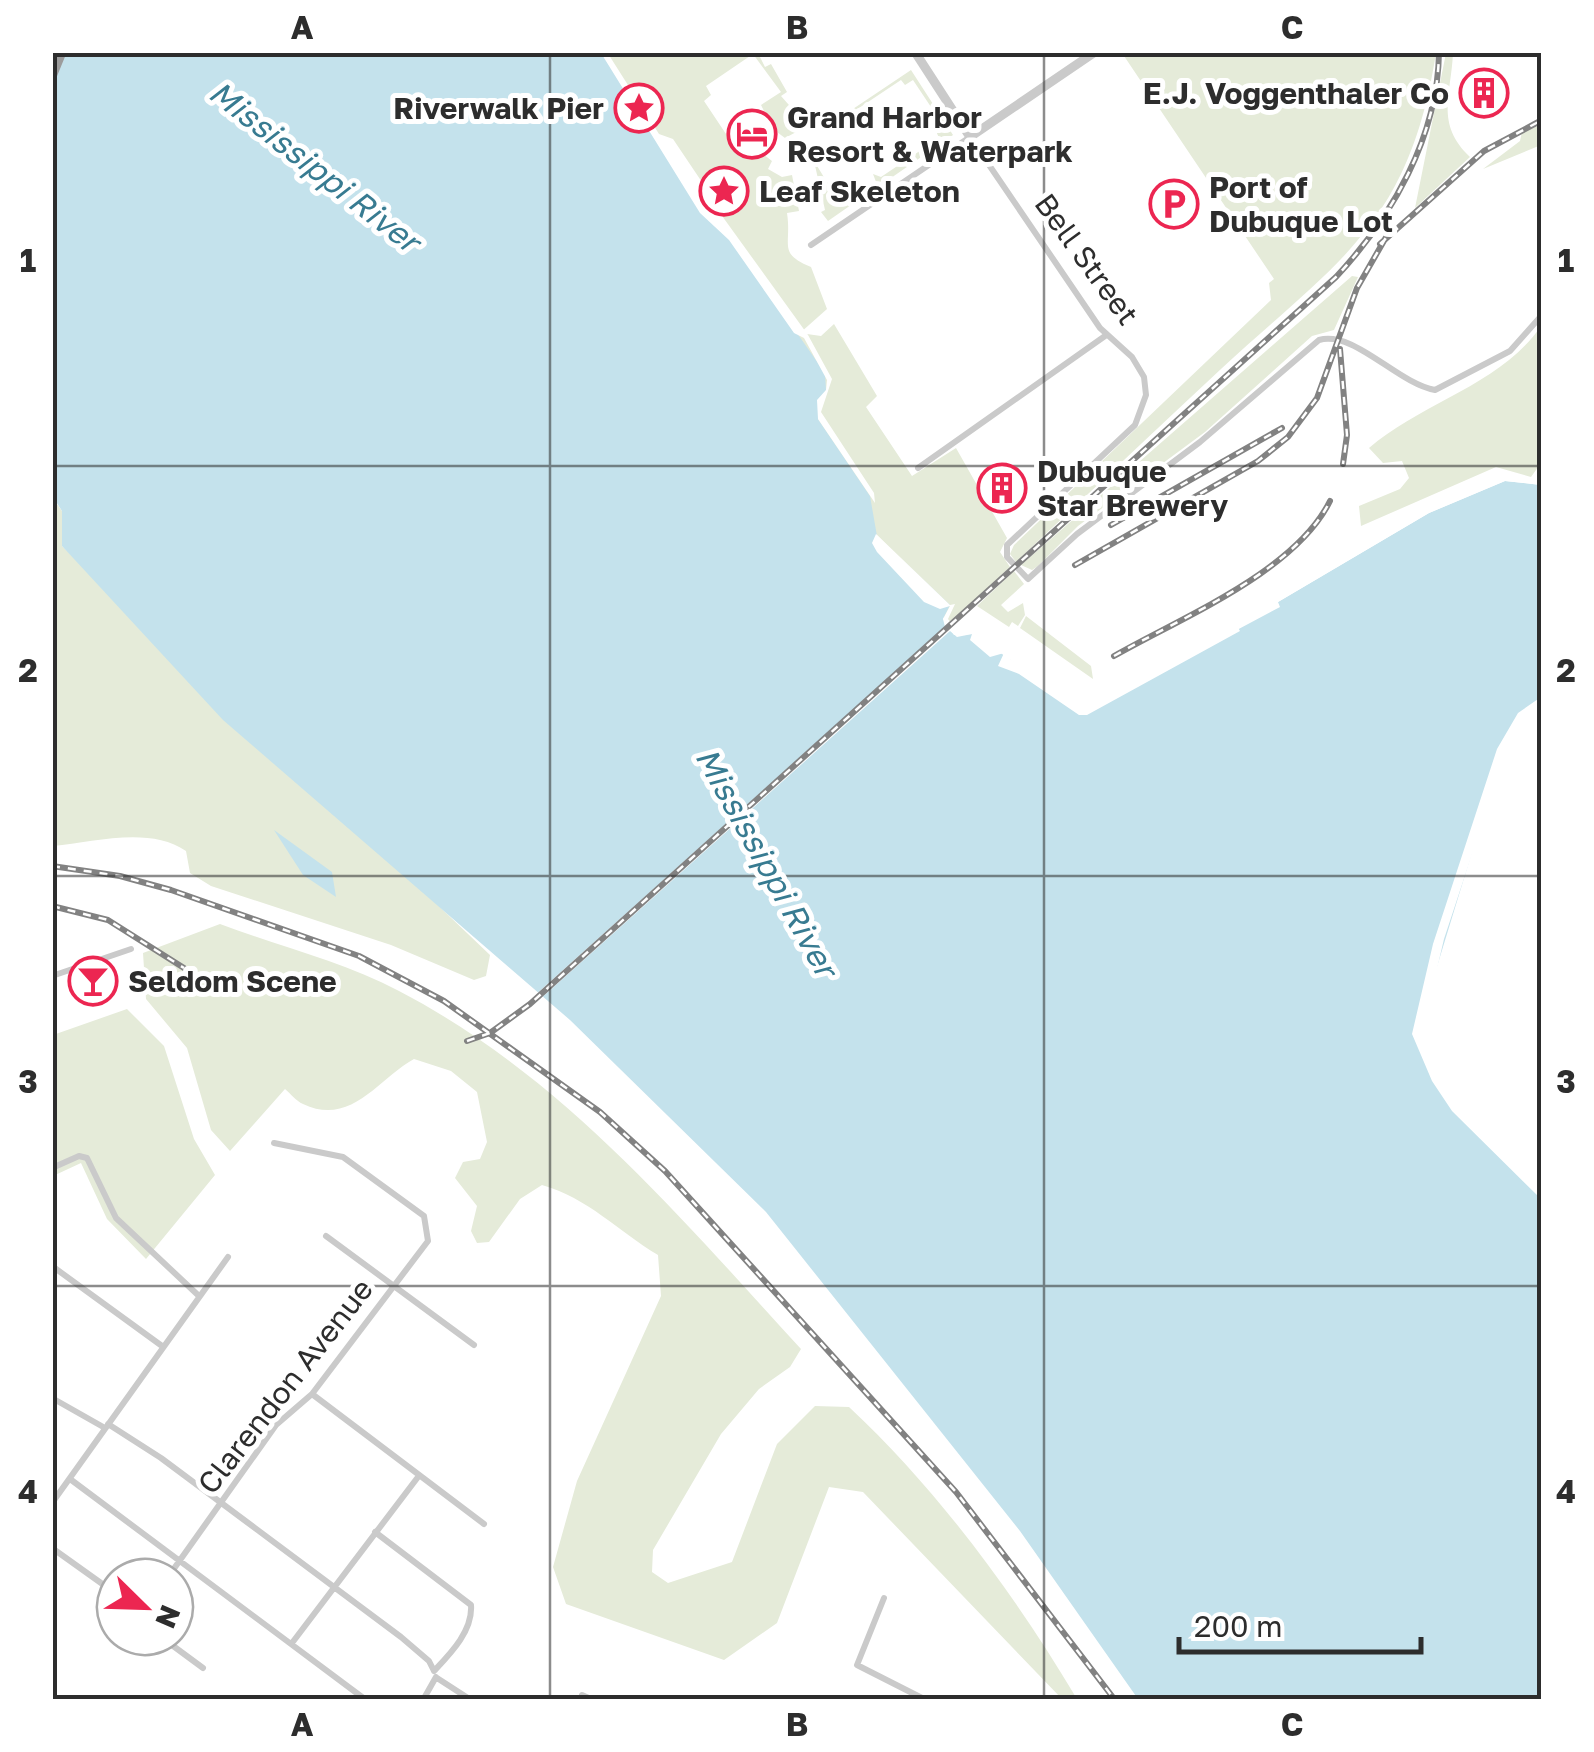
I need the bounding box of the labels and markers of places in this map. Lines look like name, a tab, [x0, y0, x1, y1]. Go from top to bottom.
building icon: E.J. Voggenthaler Co	[1458, 67, 1510, 119]
place label: E.J. Voggenthaler Co	[1143, 75, 1449, 111]
place icon: Riverwalk Pier	[613, 82, 665, 134]
place label: Riverwalk Pier	[393, 90, 604, 126]
place label: Grand Harbor Resort & Waterpark	[787, 99, 1073, 169]
hotel icon: Grand Harbor Resort & Waterpark	[726, 108, 778, 160]
place icon: Leaf Skeleton	[698, 165, 750, 217]
place label: Port of Dubuque Lot	[1209, 169, 1393, 239]
place label: Leaf Skeleton	[759, 173, 960, 209]
parking icon: Port of Dubuque Lot	[1148, 178, 1200, 230]
place label: Dubuque Star Brewery	[1037, 453, 1228, 523]
building icon: Dubuque Star Brewery	[976, 462, 1028, 514]
bar icon: Seldom Scene	[67, 955, 119, 1007]
place label: Seldom Scene	[128, 963, 337, 999]

